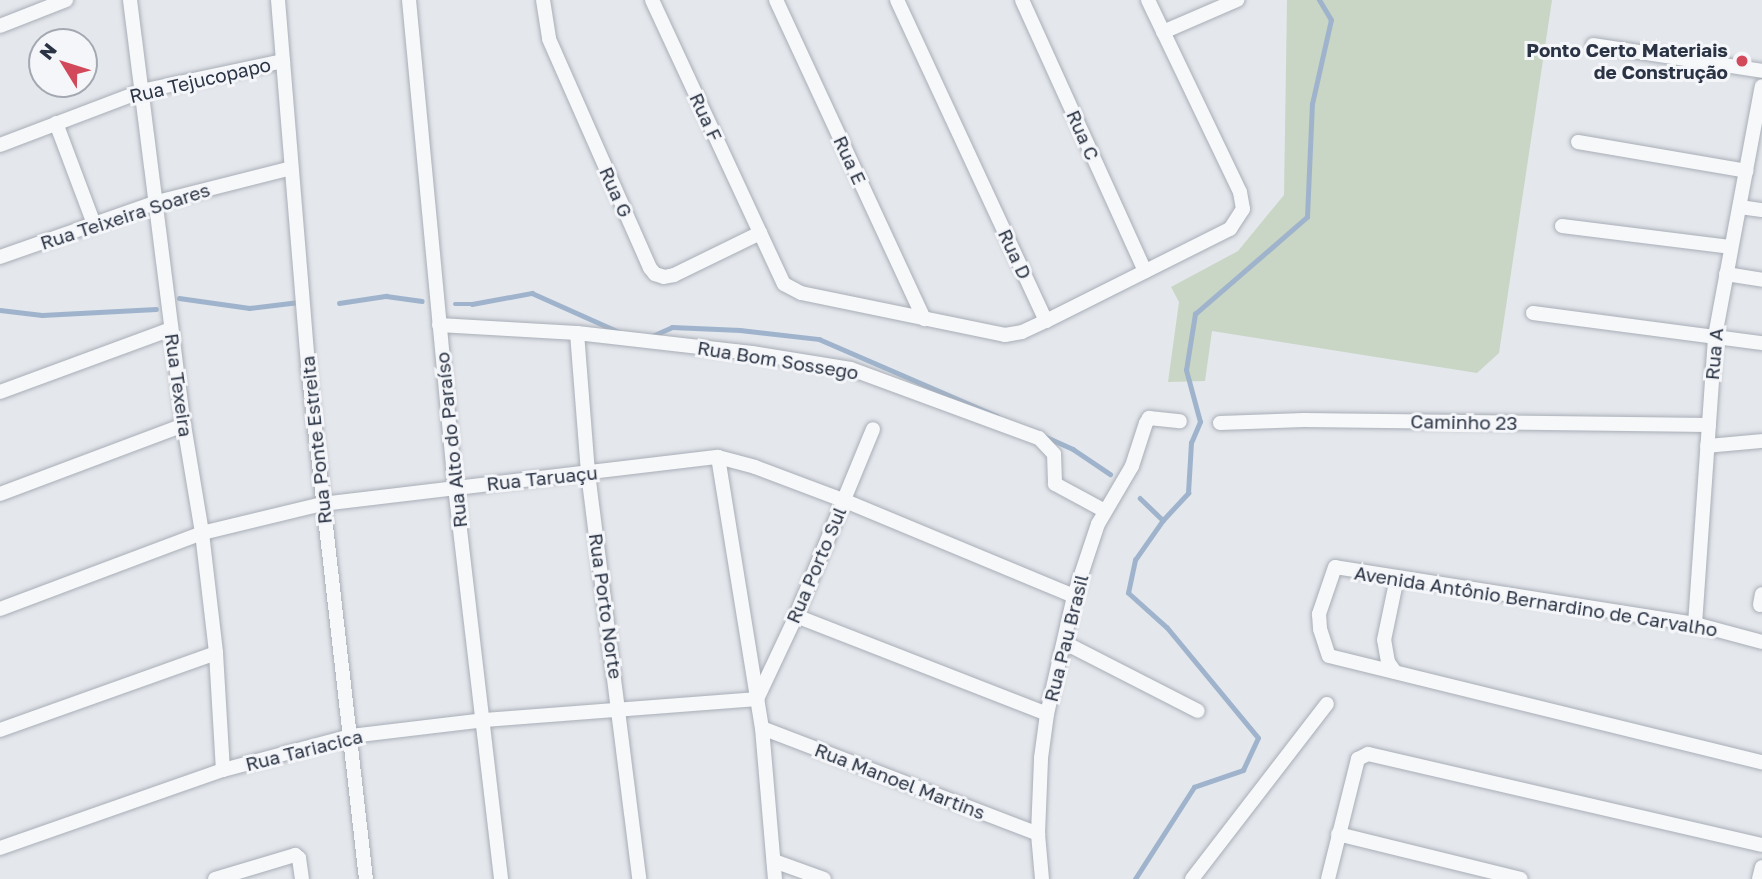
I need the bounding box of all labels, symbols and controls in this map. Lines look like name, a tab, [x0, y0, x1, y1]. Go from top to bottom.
north arrow	[28, 28, 98, 98]
text: N	[34, 38, 61, 64]
place label: Ponto Certo Materiais de Construção	[1526, 39, 1728, 83]
street label: Rua Tejucopapo	[127, 53, 273, 107]
marker: Ponto Certo Materiais de Construção	[1734, 53, 1750, 69]
street label: Rua F	[685, 89, 727, 145]
street label: Rua C	[1062, 106, 1104, 164]
street label: Rua E	[829, 132, 871, 188]
street label: Rua G	[595, 163, 637, 221]
street label: Rua Teixeira Soares	[37, 178, 213, 254]
street label: Rua D	[994, 225, 1036, 283]
street label: Rua A	[1700, 327, 1728, 381]
street label: Rua Texeira	[160, 332, 198, 438]
street label: Rua Bom Sossego	[696, 336, 860, 384]
street label: Rua Alto do Paraíso	[430, 351, 472, 529]
street label: Rua Ponte Estreita	[296, 355, 336, 525]
street label: Caminho 23	[1410, 410, 1518, 434]
street label: Rua Taruaçu	[485, 461, 599, 495]
street label: Rua Porto Sul	[781, 503, 851, 627]
street label: Rua Porto Norte	[584, 532, 628, 680]
street label: Avenida Antônio Bernardino de Carvalho	[1353, 561, 1719, 641]
street label: Rua Pau Brasil	[1039, 572, 1093, 704]
street label: Rua Tariacica	[243, 724, 365, 776]
street label: Rua Manoel Martins	[811, 738, 989, 824]

